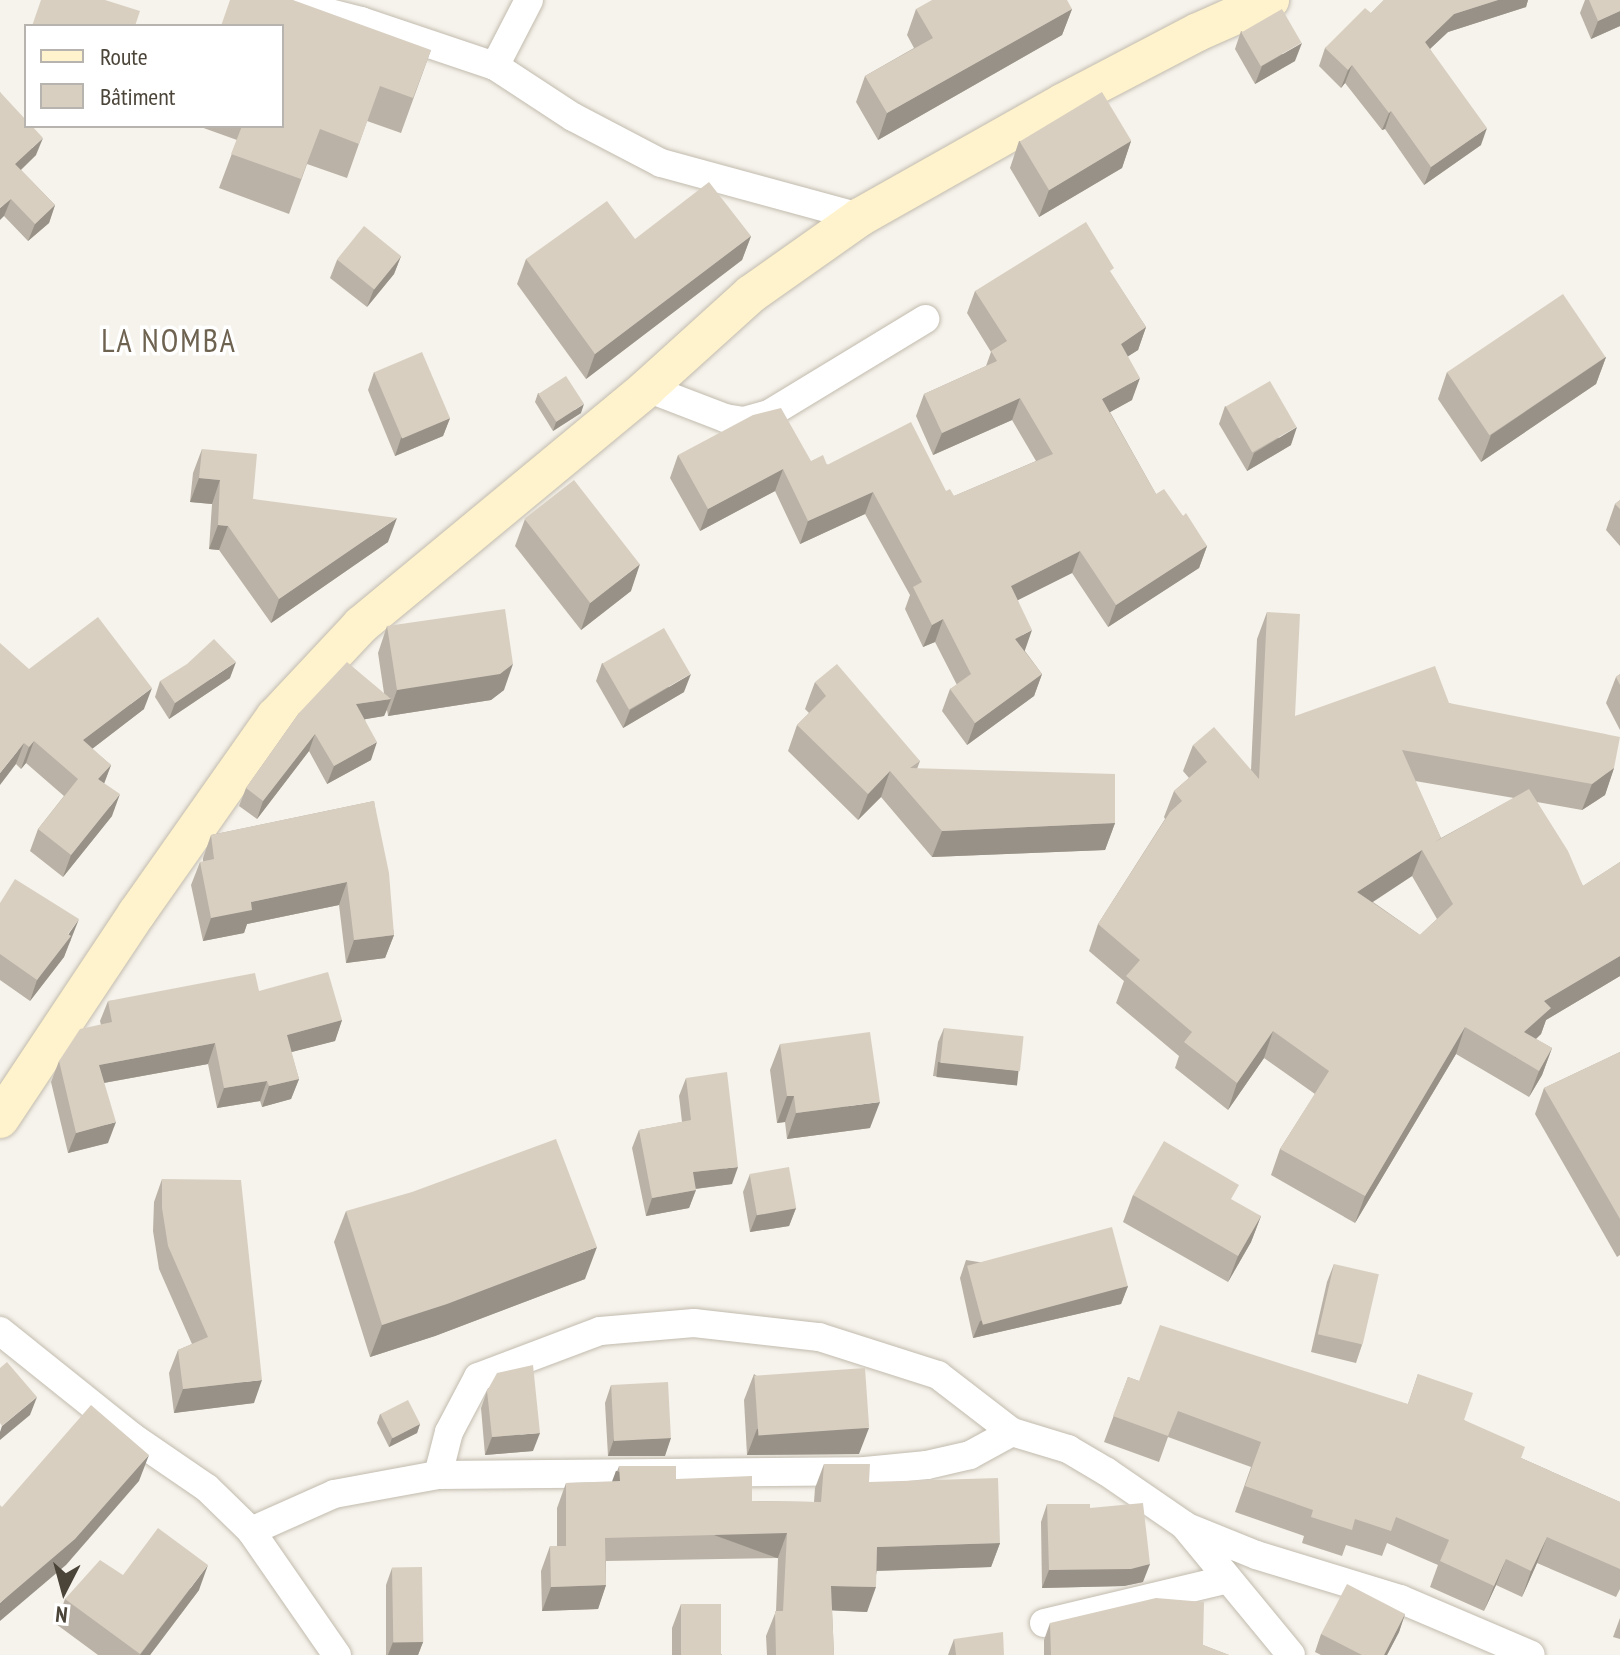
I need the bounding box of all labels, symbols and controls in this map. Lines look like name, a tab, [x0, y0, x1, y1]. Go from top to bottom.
legend	[24, 24, 284, 128]
text: Route	[100, 41, 148, 72]
text: Bâtiment	[100, 81, 175, 112]
district label: LA NOMBA	[101, 321, 237, 359]
north arrow	[24, 1551, 104, 1631]
text: N	[54, 1600, 69, 1629]

